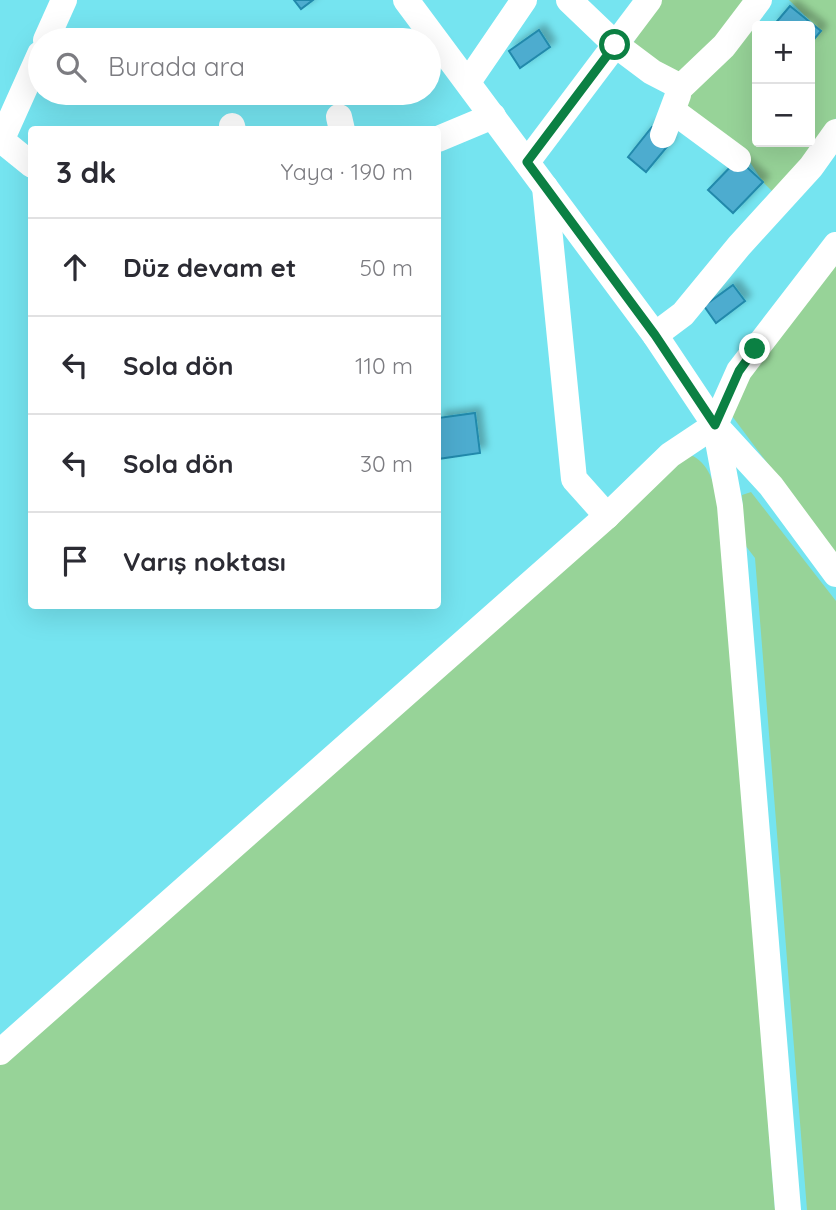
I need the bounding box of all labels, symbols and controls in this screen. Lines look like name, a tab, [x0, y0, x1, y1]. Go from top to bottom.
map controls	[752, 21, 815, 147]
button: +	[752, 21, 815, 84]
search box	[28, 28, 441, 105]
route start	[599, 29, 630, 60]
icon: search	[52, 48, 90, 86]
text: Burada ara	[108, 50, 245, 83]
button: −	[752, 84, 815, 147]
text: 3 dk	[56, 153, 116, 191]
text: Yaya · 190 m	[281, 157, 413, 186]
icon: ahead	[56, 248, 94, 286]
text: Düz devam et	[123, 251, 296, 284]
text: 50 m	[360, 253, 413, 282]
route end	[739, 333, 770, 364]
icon: left	[56, 346, 94, 384]
text: Sola dön	[123, 349, 233, 382]
text: 110 m	[355, 351, 413, 380]
icon: left	[56, 444, 94, 482]
text: Sola dön	[123, 447, 233, 480]
text: 30 m	[360, 449, 413, 478]
icon: arrive	[56, 542, 94, 580]
text: Varış noktası	[123, 545, 286, 578]

